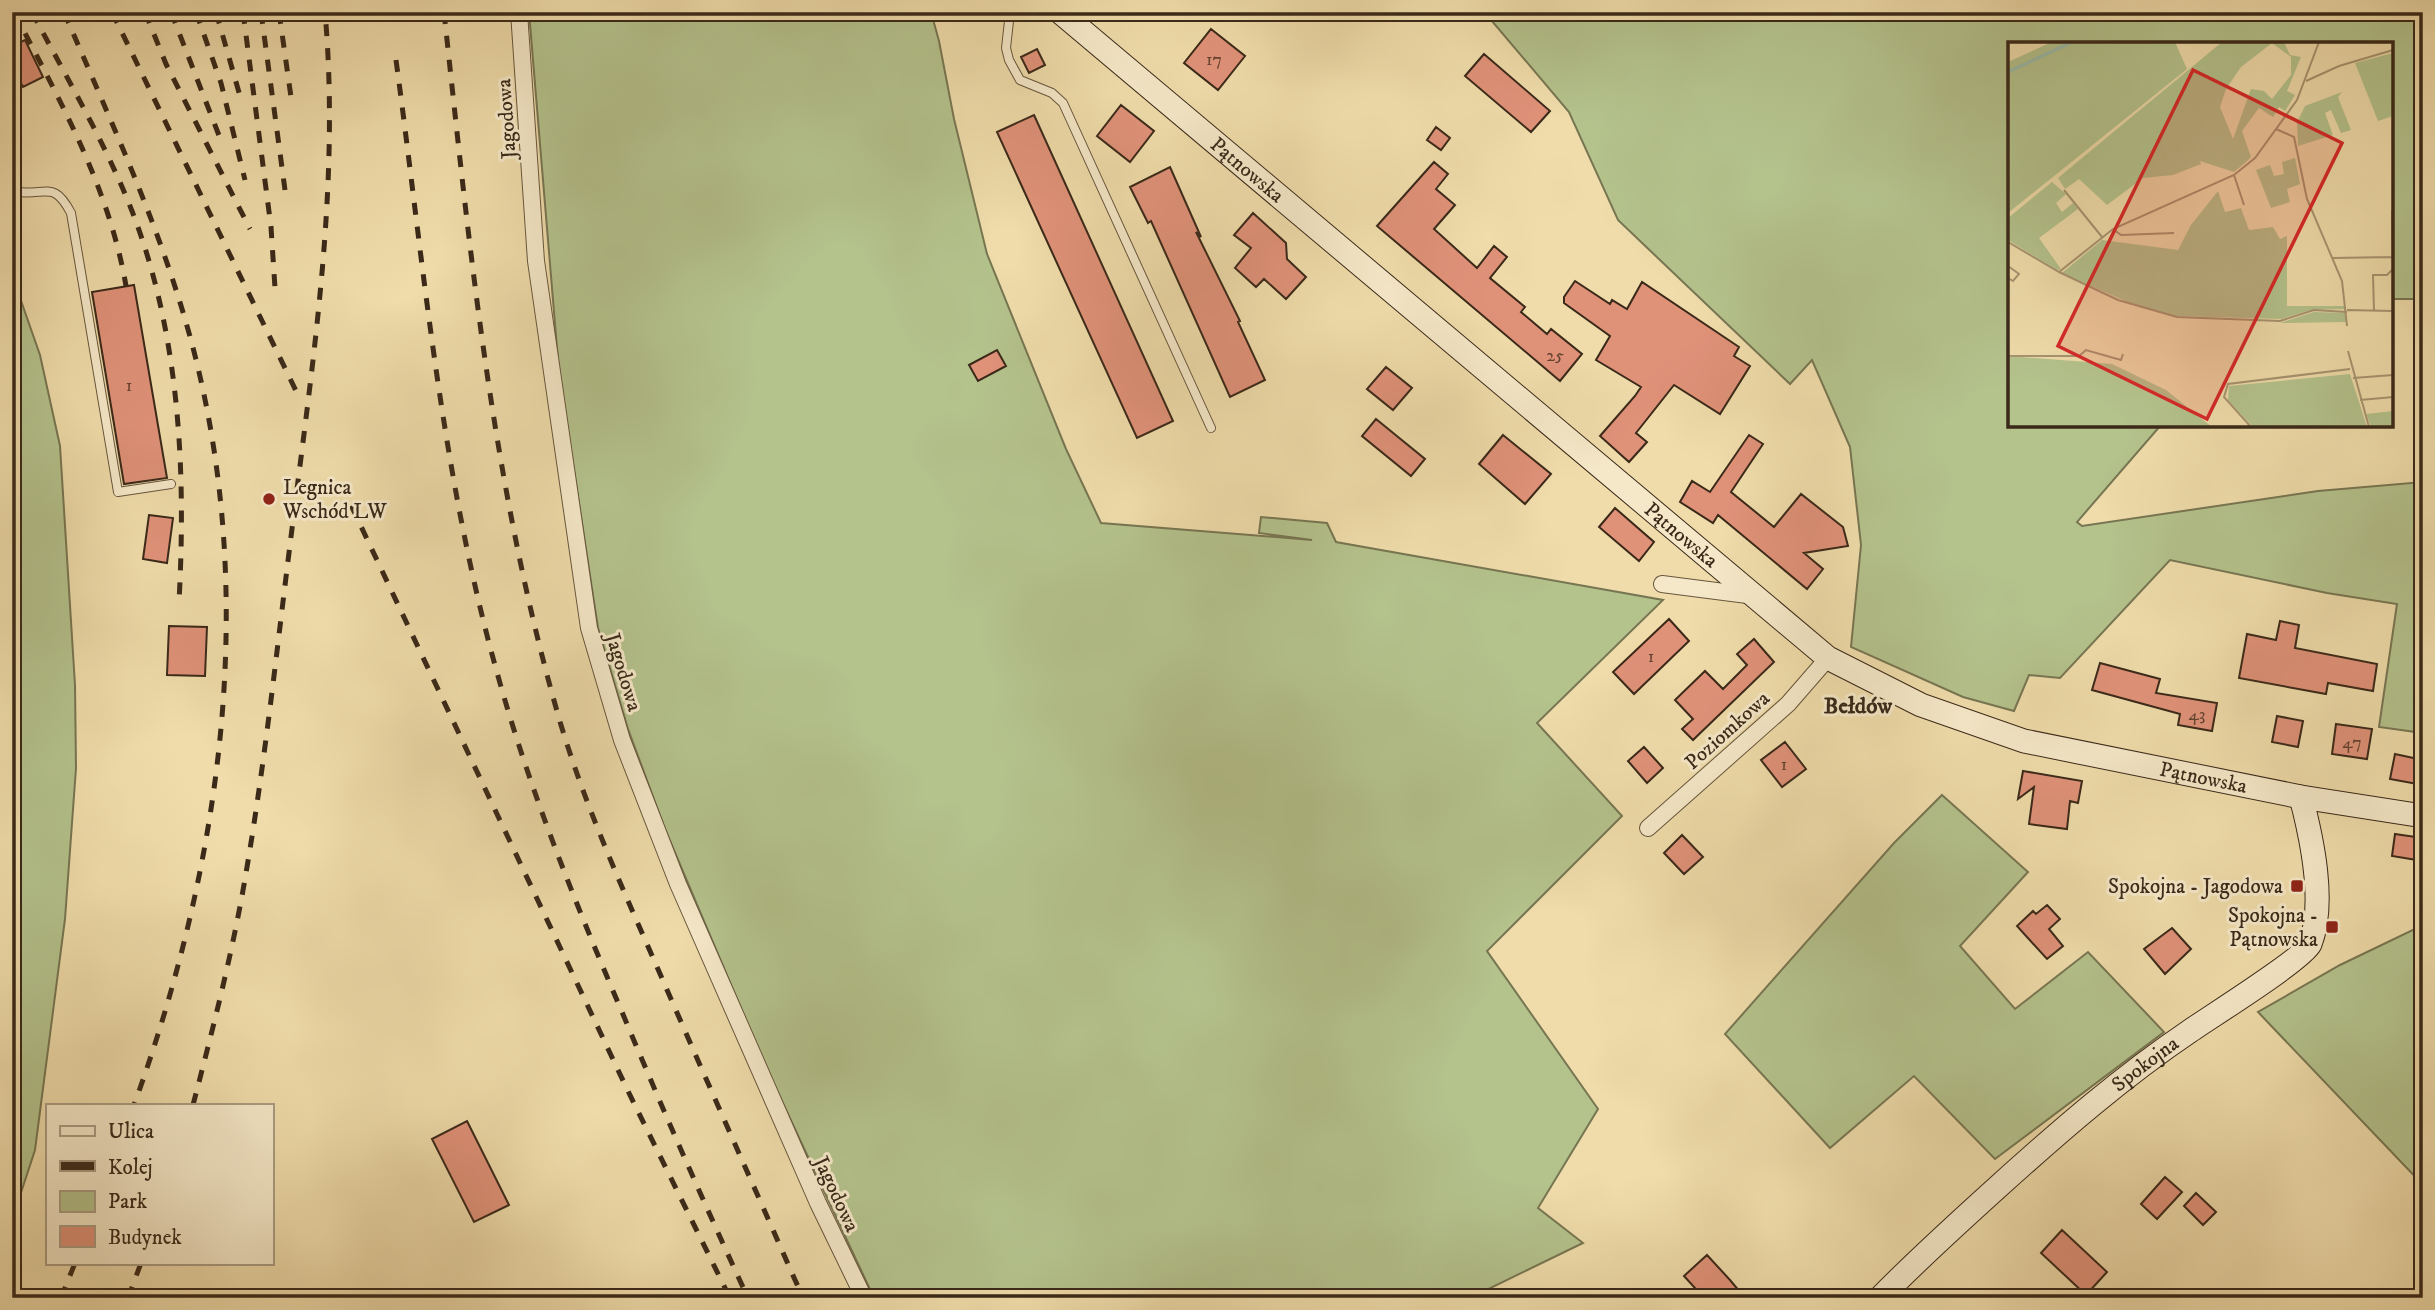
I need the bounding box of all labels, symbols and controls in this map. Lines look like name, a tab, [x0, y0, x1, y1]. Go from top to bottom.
inset map	[2008, 42, 2393, 427]
house number: 17	[1206, 49, 1222, 71]
street label: Jagodowa	[491, 78, 523, 162]
street label: Pątnowska	[1205, 132, 1289, 209]
house number: 25	[1546, 345, 1564, 367]
house number: 1	[126, 375, 132, 397]
place label: Legnica Wschód LW	[282, 475, 387, 525]
marker: Legnica Wschód LW	[261, 491, 277, 507]
street label: Pątnowska	[1638, 497, 1723, 574]
street label: Jagodowa	[598, 628, 647, 715]
house number: 1	[1648, 646, 1654, 668]
street label: Poziomkowa	[1680, 686, 1776, 776]
district label: Bełdów	[1824, 692, 1892, 721]
house number: 43	[2188, 704, 2206, 726]
house number: 47	[2342, 732, 2362, 754]
house number: 1	[1781, 754, 1787, 776]
street label: Pątnowska	[2157, 757, 2249, 800]
place label: Spokojna - Jagodowa	[2108, 874, 2283, 900]
marker: Spokojna - Jagodowa	[2289, 878, 2305, 894]
place label: Spokojna - Pątnowska	[2228, 903, 2318, 953]
marker: Spokojna - Pątnowska	[2324, 919, 2340, 935]
street label: Spokojna	[2107, 1031, 2184, 1098]
legend	[46, 1104, 273, 1264]
text: Ulica	[108, 1119, 154, 1145]
street label: Jagodowa	[806, 1151, 865, 1236]
text: Kolej	[108, 1155, 153, 1181]
text: Park	[108, 1189, 148, 1215]
text: Budynek	[108, 1225, 182, 1251]

